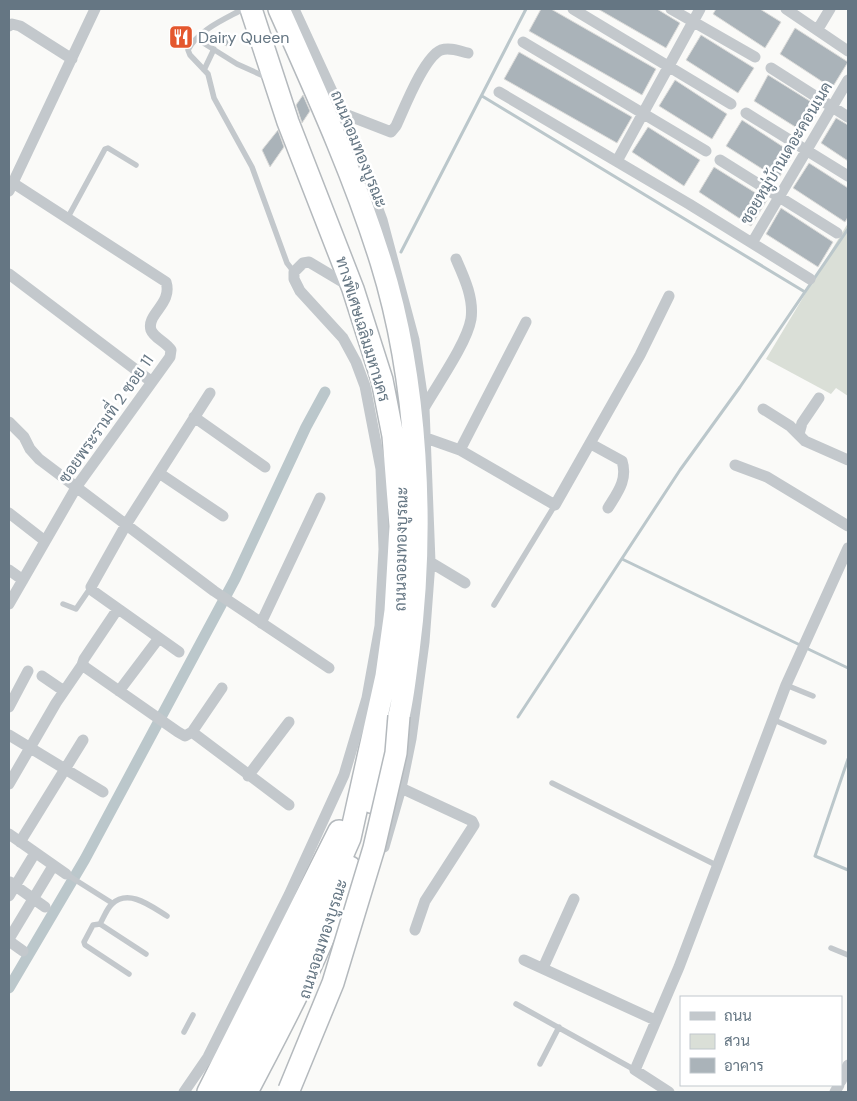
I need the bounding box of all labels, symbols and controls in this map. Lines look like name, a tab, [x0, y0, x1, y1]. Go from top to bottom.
restaurant icon: Dairy Queen	[168, 24, 194, 50]
place label: Dairy Queen	[198, 27, 290, 48]
street label: ซอยหมู่บ้านเดอะคอนเนค	[735, 78, 838, 229]
street label: ถนนจอมทองบูรณะ	[325, 87, 392, 211]
street label: ทางพิเศษเฉลิมมหานคร	[331, 254, 395, 405]
street label: ซอยพระรามที่ 2 ซอย 11	[50, 348, 158, 487]
street label: ถนนจอมทองบูรณะ	[389, 486, 414, 612]
street label: ถนนจอมทองบูรณะ	[294, 876, 353, 1002]
legend	[680, 996, 842, 1086]
text: ถนน	[724, 1006, 752, 1026]
text: สวน	[724, 1031, 750, 1051]
text: อาคาร	[724, 1056, 764, 1076]

